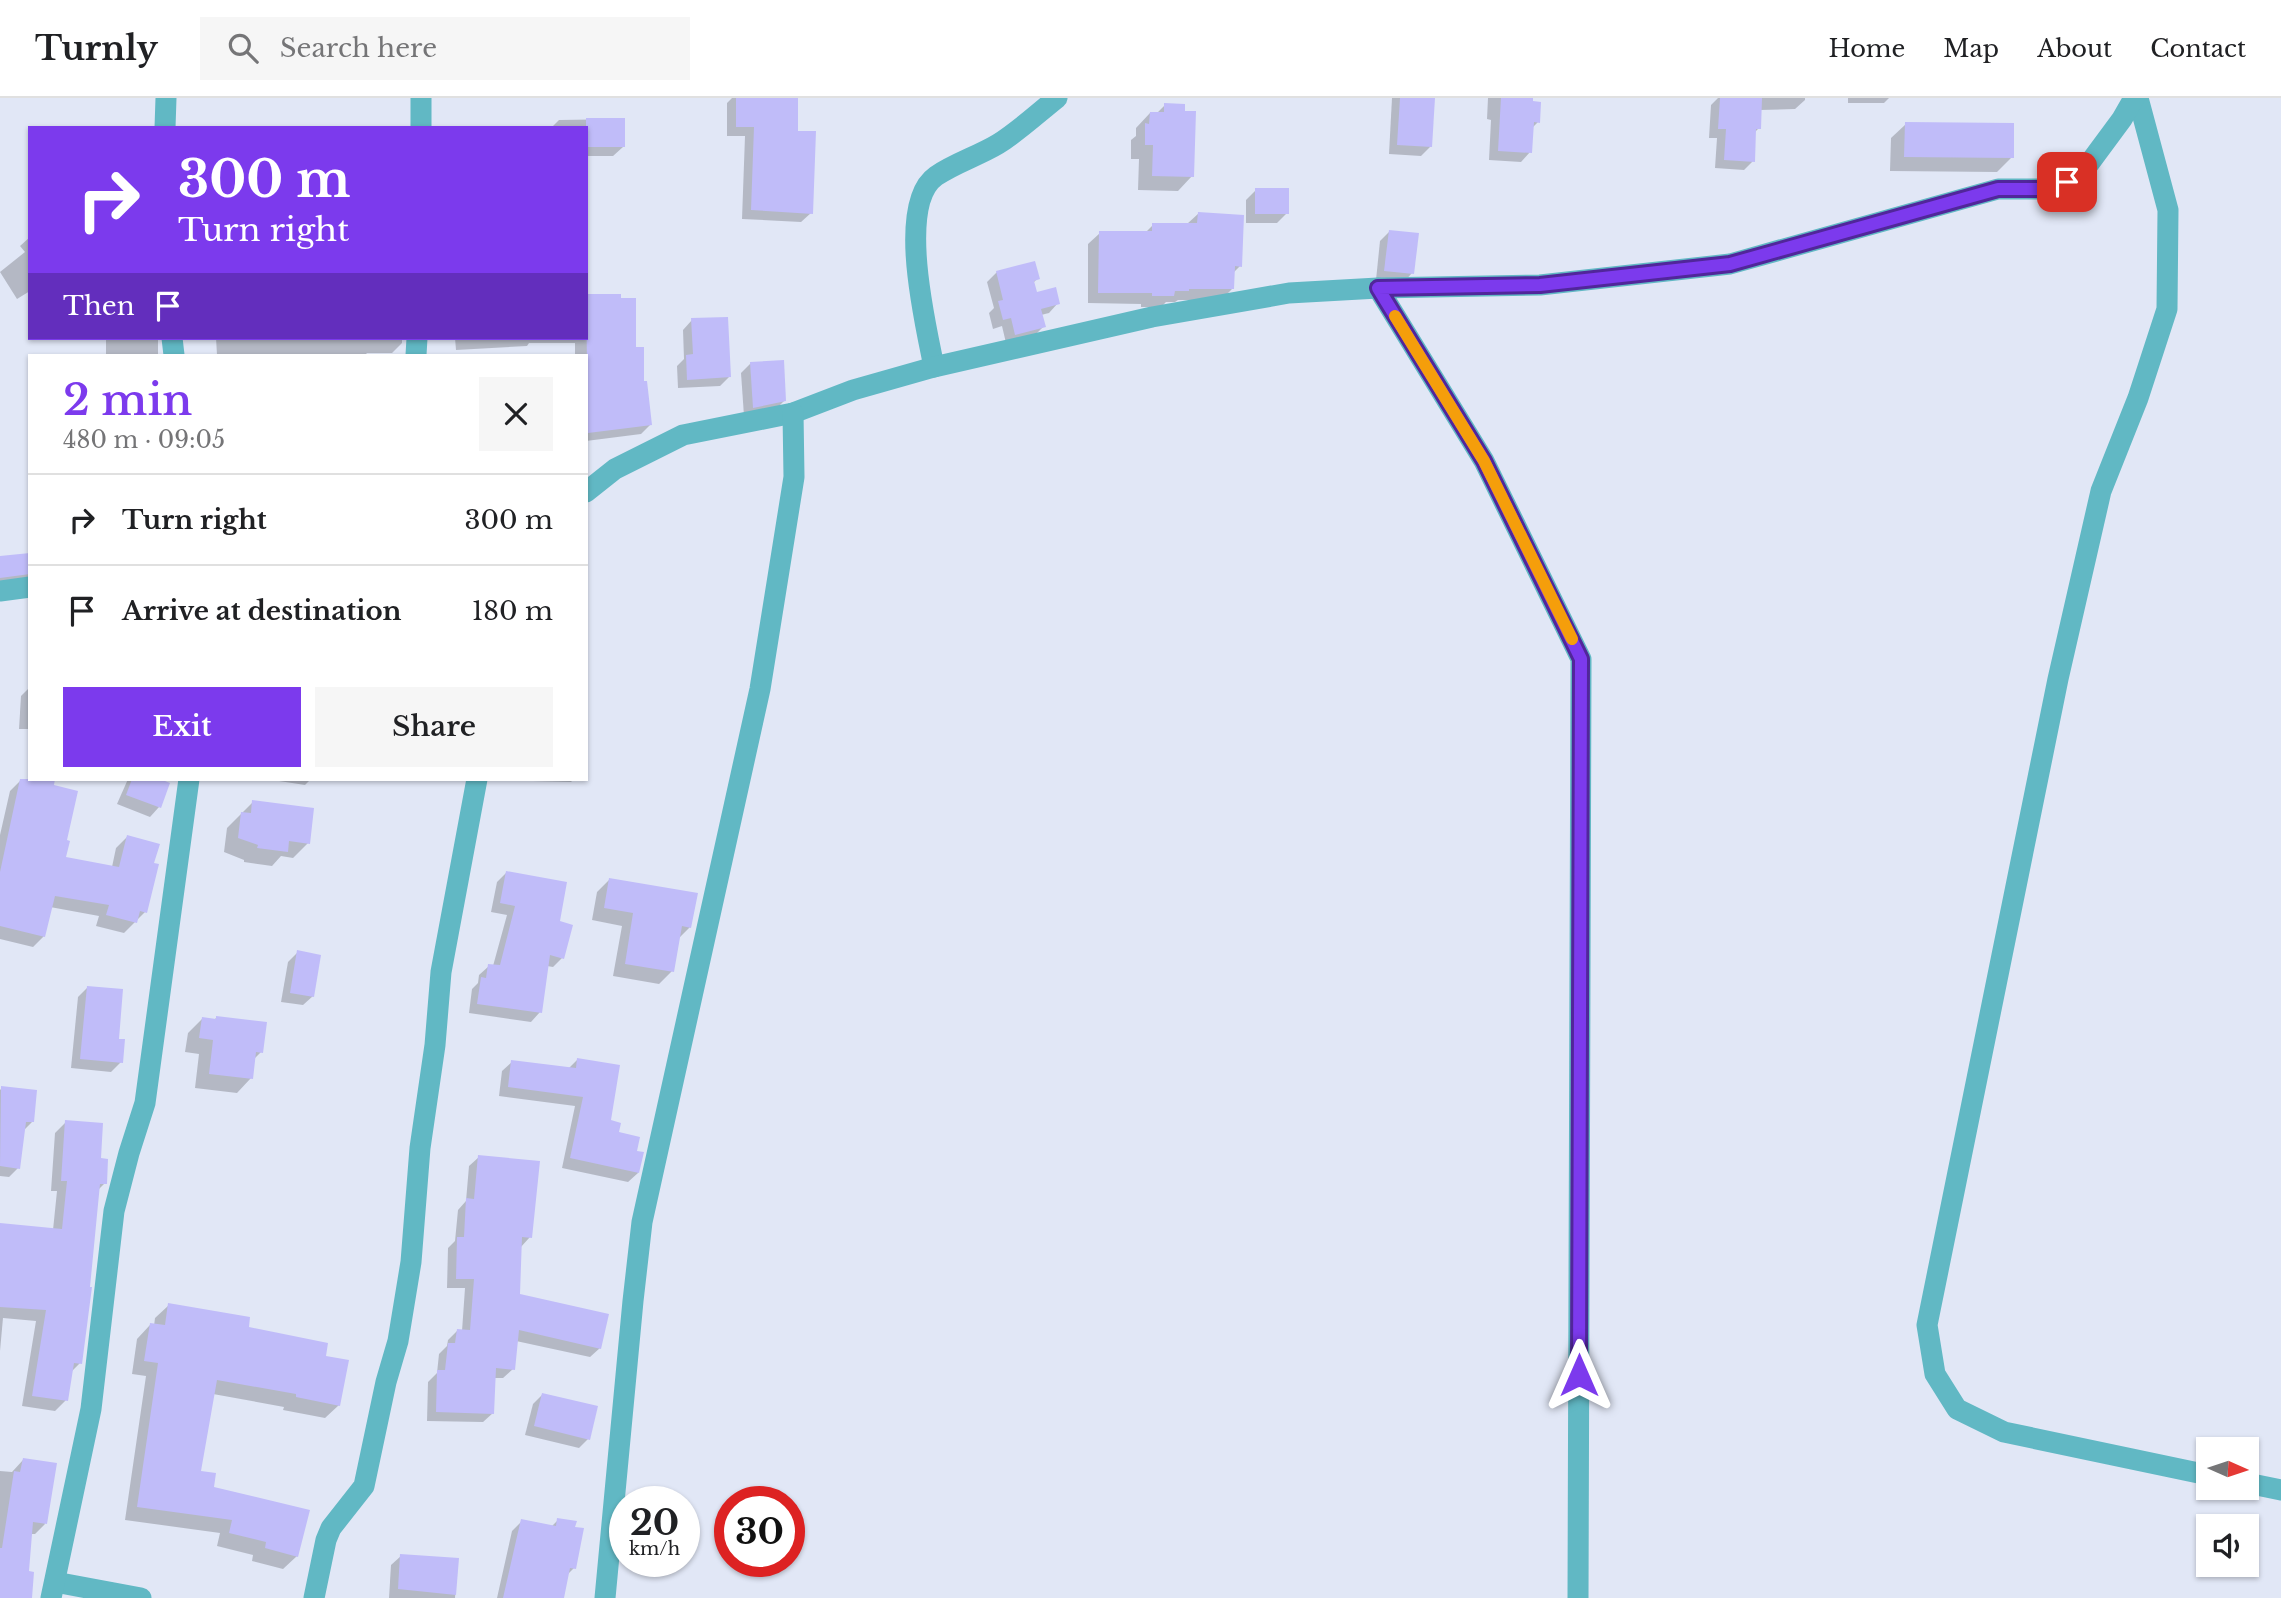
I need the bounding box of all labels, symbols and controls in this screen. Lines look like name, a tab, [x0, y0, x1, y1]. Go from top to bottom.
search box	[200, 17, 690, 80]
text: Turnly	[35, 28, 158, 69]
icon: search	[224, 29, 262, 67]
text: Search here	[280, 32, 437, 64]
text: Home	[1829, 34, 1905, 63]
text: Map	[1943, 34, 1999, 63]
text: About	[2037, 34, 2112, 63]
text: Contact	[2150, 34, 2246, 63]
text: 300 m	[178, 149, 350, 210]
pin	[2037, 152, 2097, 212]
icon: right	[63, 154, 154, 245]
icon: arrive	[2048, 163, 2086, 201]
text: Turn right	[178, 210, 349, 250]
icon: arrive	[149, 287, 187, 325]
text: Then	[63, 290, 135, 322]
text: 2 min	[63, 374, 192, 426]
button: close	[479, 377, 553, 451]
text: 480 m · 09:05	[63, 426, 225, 454]
icon: right	[63, 501, 101, 539]
text: Turn right	[122, 504, 267, 536]
text: 300 m	[464, 504, 553, 536]
icon: arrive	[63, 592, 101, 630]
text: Arrive at destination	[122, 595, 402, 627]
text: 180 m	[472, 595, 553, 627]
button: Exit	[63, 687, 301, 767]
button: Share	[315, 687, 553, 767]
position arrow	[1542, 1338, 1616, 1412]
north arrow	[2196, 1437, 2259, 1500]
map controls	[2196, 1437, 2259, 1577]
speed limit sign: 30	[714, 1486, 805, 1577]
text: 20	[630, 1501, 679, 1544]
button: sound	[2196, 1514, 2259, 1577]
text: km/h	[629, 1538, 680, 1560]

